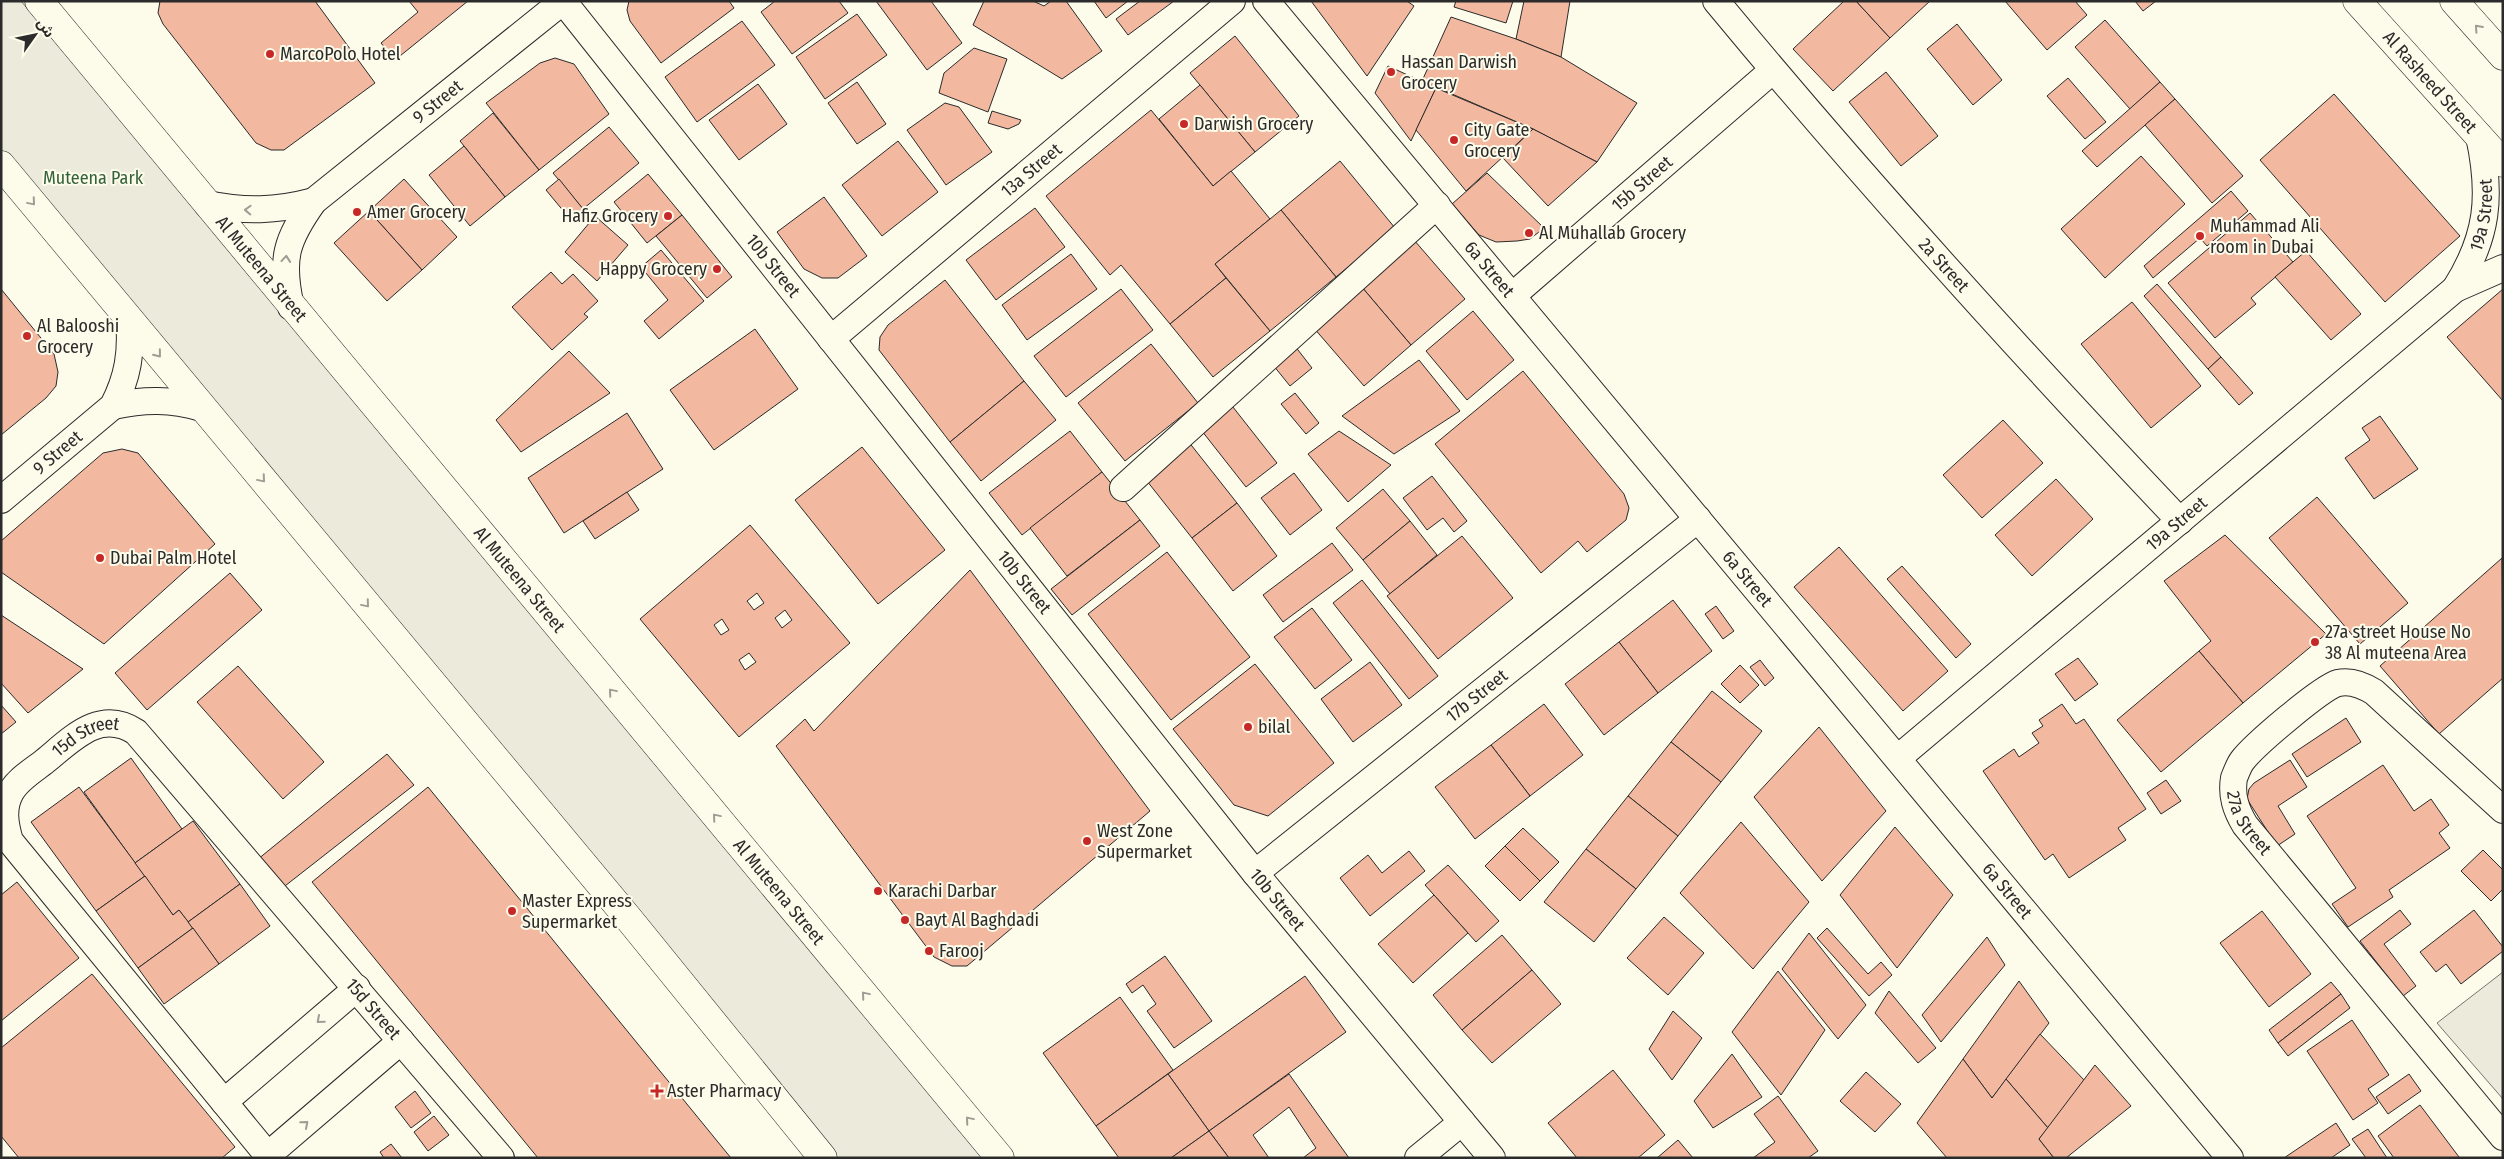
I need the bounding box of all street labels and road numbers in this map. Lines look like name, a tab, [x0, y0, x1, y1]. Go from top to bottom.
street label: Al Rasheed Street	[2378, 26, 2482, 138]
street label: 9 Street	[408, 75, 467, 128]
street label: 13a Street	[997, 138, 1066, 202]
street label: 15b Street	[1607, 151, 1677, 216]
street label: 19a Street	[2465, 178, 2497, 254]
street label: Al Muteena Street	[211, 211, 312, 326]
street label: 10b Street	[741, 230, 805, 302]
street label: 2a Street	[1914, 234, 1974, 297]
street label: 6a Street	[1460, 237, 1519, 302]
street label: 9 Street	[29, 426, 87, 479]
street label: 19a Street	[2141, 492, 2212, 555]
street label: Al Muteena Street	[469, 522, 570, 637]
street label: 10b Street	[992, 546, 1056, 618]
street label: 6a Street	[1718, 546, 1777, 611]
street label: 17b Street	[1442, 664, 1512, 727]
street label: 15d Street	[47, 712, 121, 761]
street label: 27a Street	[2222, 790, 2276, 860]
street label: Al Muteena Street	[729, 834, 829, 949]
street label: 6a Street	[1978, 858, 2037, 923]
street label: 10b Street	[1245, 864, 1310, 936]
street label: 15d Street	[341, 974, 406, 1044]

